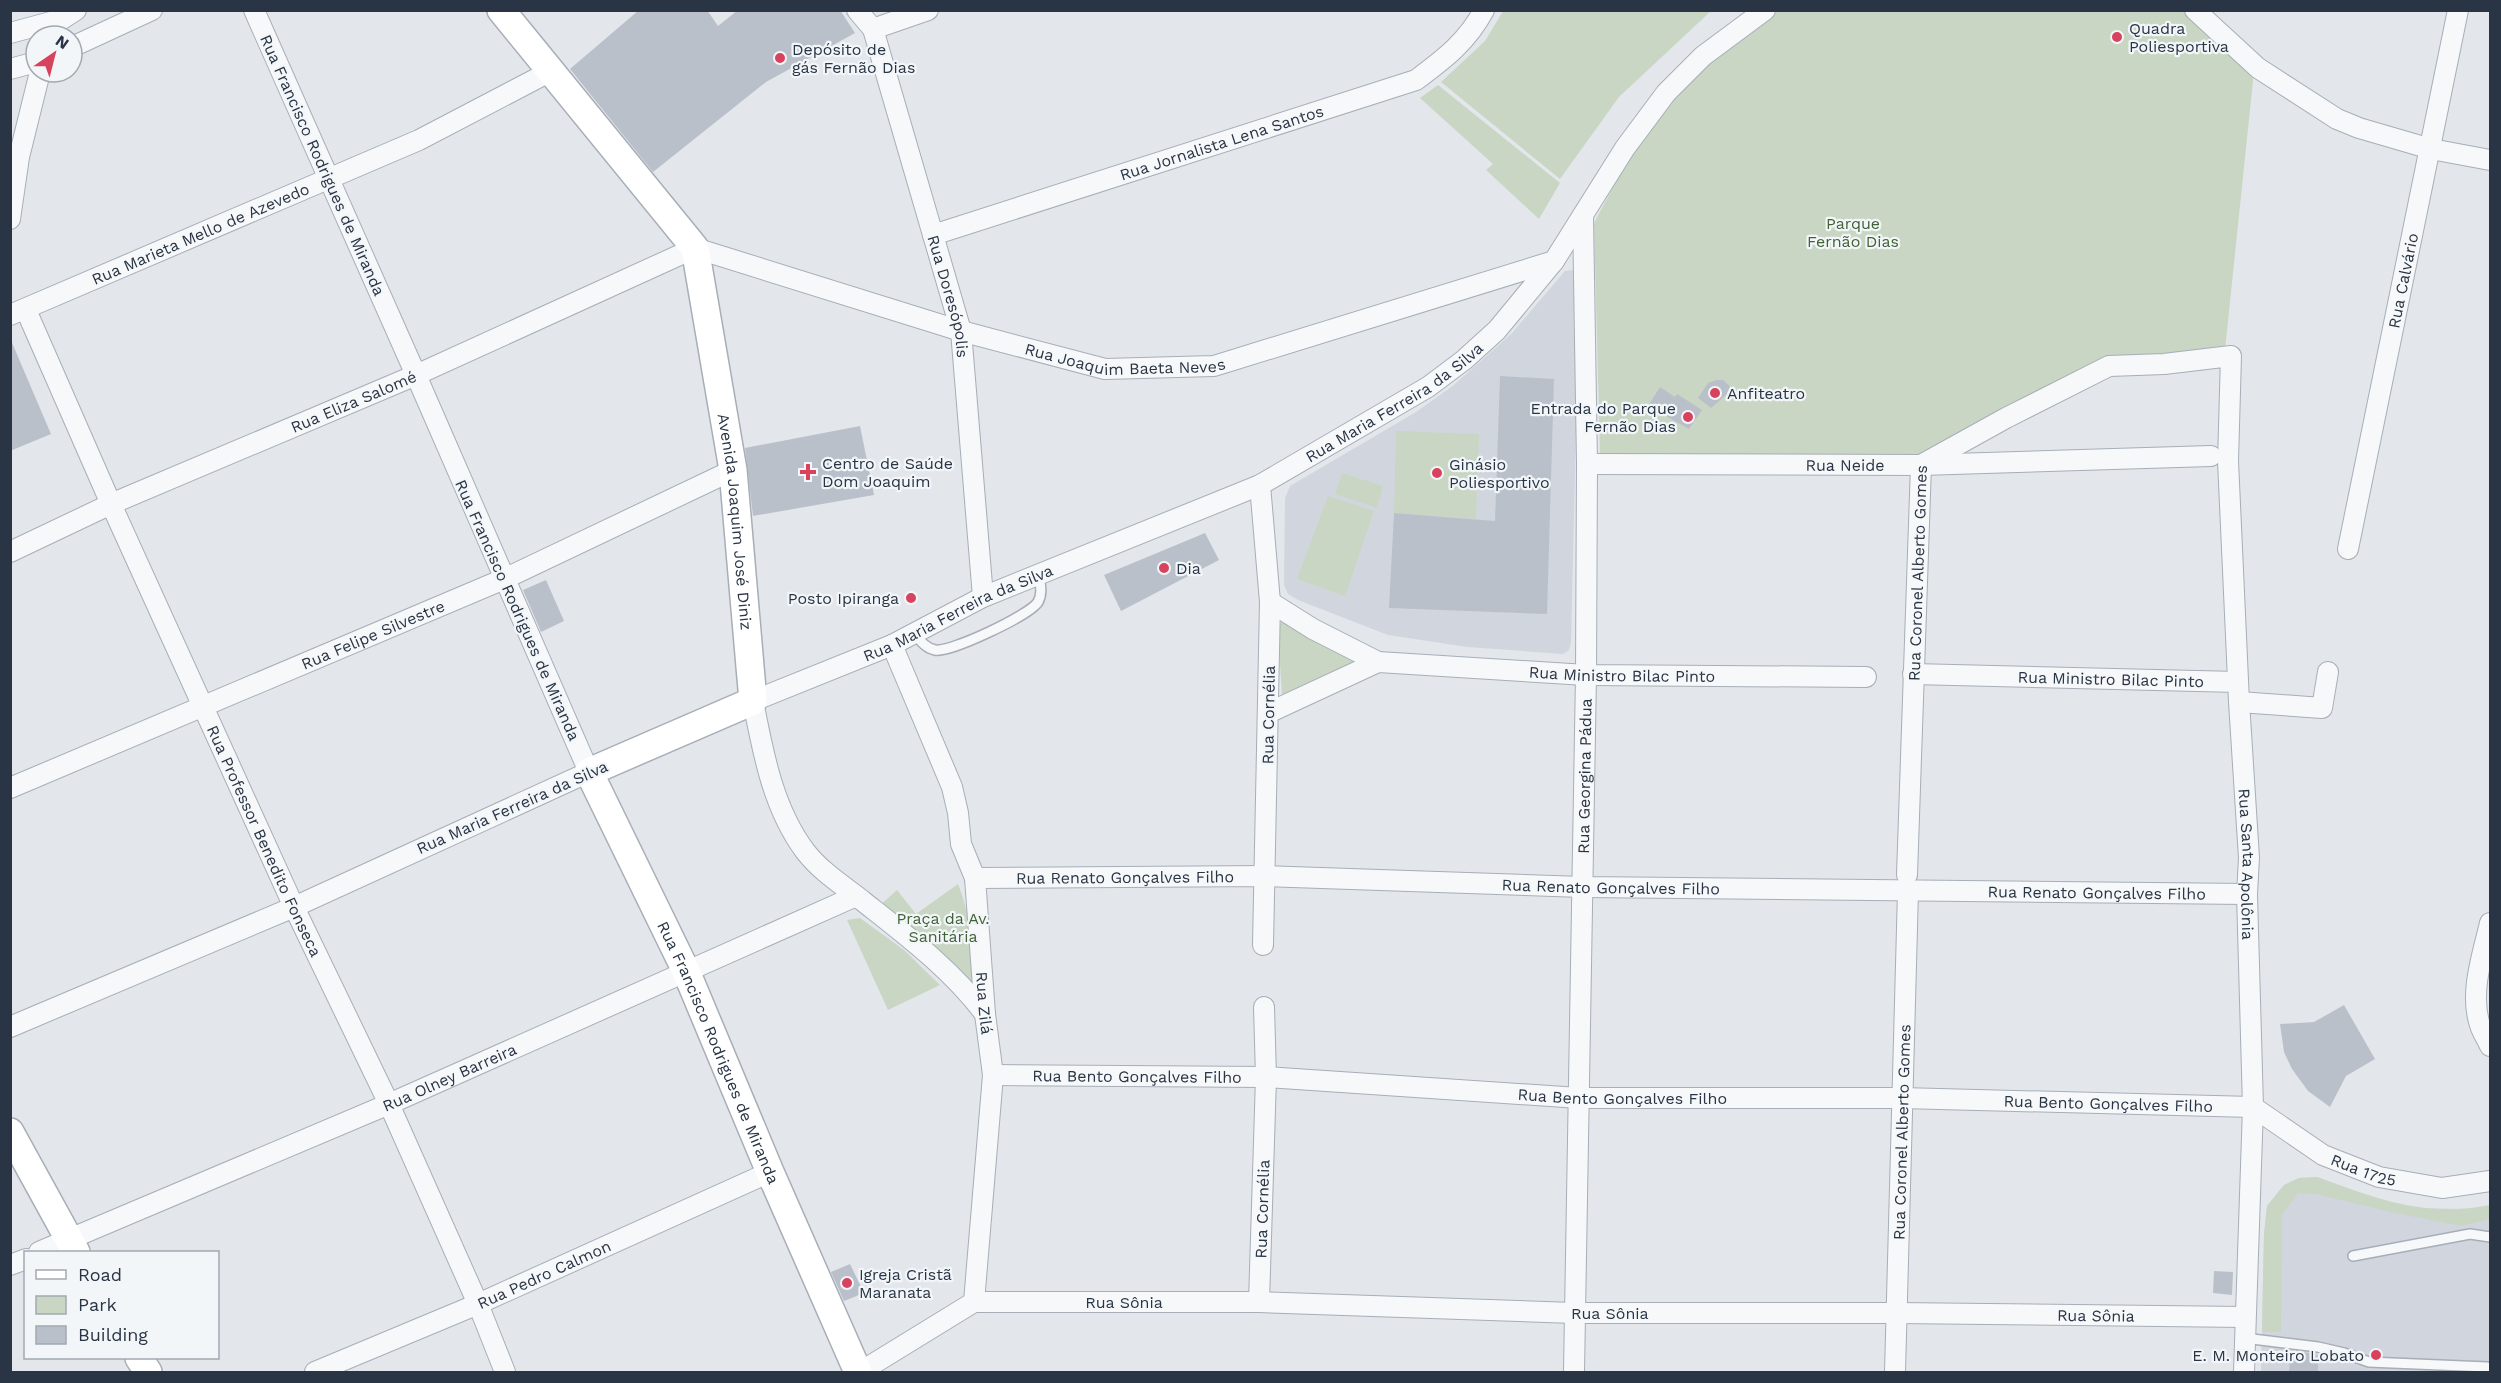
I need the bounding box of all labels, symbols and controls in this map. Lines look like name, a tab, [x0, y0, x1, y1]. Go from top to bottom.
place label: Quadra Poliesportiva	[2129, 19, 2229, 56]
north arrow	[24, 24, 84, 84]
marker: Quadra Poliesportiva	[2110, 30, 2124, 44]
text: N	[52, 31, 73, 53]
street label: Rua Francisco Rodrigues de Miranda	[256, 32, 389, 299]
place label: Depósito de gás Fernão Dias	[792, 40, 915, 77]
marker: Depósito de gás Fernão Dias	[773, 51, 787, 65]
street label: Rua Jornalista Lena Santos	[1117, 101, 1326, 184]
street label: Rua Marieta Mello de Azevedo	[89, 179, 312, 289]
park label: Parque Fernão Dias	[1807, 214, 1899, 251]
street label: Rua Calvário	[2384, 231, 2422, 330]
street label: Rua Doresópolis	[924, 233, 972, 359]
street label: Rua Joaquim Baeta Neves	[1023, 339, 1228, 379]
street label: Rua Maria Ferreira da Silva	[1302, 339, 1487, 466]
street label: Rua Eliza Salomé	[288, 367, 419, 437]
place label: Anfiteatro	[1727, 384, 1805, 403]
marker: Anfiteatro	[1708, 386, 1722, 400]
place label: Entrada do Parque Fernão Dias	[1530, 399, 1676, 436]
marker: Entrada do Parque Fernão Dias	[1681, 410, 1695, 424]
street label: Avenida Joaquim José Diniz	[713, 412, 756, 631]
place label: Centro de Saúde Dom Joaquim	[822, 454, 953, 491]
place label: Ginásio Poliesportivo	[1449, 455, 1550, 492]
street label: Rua Neide	[1806, 456, 1884, 475]
marker: Centro de Saúde Dom Joaquim	[799, 463, 817, 481]
street label: Rua Coronel Alberto Gomes	[1905, 465, 1931, 681]
marker: Ginásio Poliesportivo	[1430, 466, 1444, 480]
street label: Rua Francisco Rodrigues de Miranda	[451, 477, 584, 744]
place label: Dia	[1176, 559, 1201, 578]
street label: Rua Maria Ferreira da Silva	[861, 561, 1056, 666]
marker: Dia	[1157, 561, 1171, 575]
place label: Posto Ipiranga	[788, 589, 899, 608]
marker: Posto Ipiranga	[904, 591, 918, 605]
street label: Rua Felipe Silvestre	[299, 596, 448, 674]
street label: Rua Ministro Bilac Pinto	[1528, 662, 1715, 686]
street label: Rua Cornélia	[1258, 665, 1279, 765]
street label: Rua Ministro Bilac Pinto	[2018, 668, 2204, 691]
street label: Rua Georgina Pádua	[1574, 698, 1596, 854]
street label: Rua Professor Benedito Fonseca	[203, 722, 325, 960]
street label: Rua Maria Ferreira da Silva	[414, 757, 611, 858]
street label: Rua Santa Apolônia	[2235, 788, 2258, 940]
street label: Rua Renato Gonçalves Filho	[1016, 867, 1234, 888]
street label: Rua Renato Gonçalves Filho	[1501, 875, 1720, 898]
street label: Rua Renato Gonçalves Filho	[1988, 882, 2206, 904]
park label: Praça da Av. Sanitária	[896, 909, 990, 946]
street label: Rua Francisco Rodrigues de Miranda	[653, 918, 783, 1187]
street label: Rua Zilá	[972, 971, 997, 1035]
street label: Rua Coronel Alberto Gomes	[1890, 1024, 1914, 1240]
street label: Rua Olney Barreira	[380, 1039, 519, 1116]
street label: Rua Bento Gonçalves Filho	[1032, 1066, 1242, 1087]
street label: Rua Bento Gonçalves Filho	[1517, 1085, 1727, 1108]
street label: Rua Bento Gonçalves Filho	[2003, 1092, 2213, 1116]
street label: Rua 1725	[2328, 1150, 2397, 1190]
street label: Rua Cornélia	[1251, 1159, 1273, 1259]
street label: Rua Pedro Calmon	[474, 1236, 614, 1313]
legend	[24, 1251, 219, 1359]
text: Road	[78, 1264, 122, 1285]
place label: Igreja Cristã Maranata	[859, 1265, 952, 1302]
marker: Igreja Cristã Maranata	[840, 1276, 854, 1290]
street label: Rua Sônia	[1085, 1293, 1163, 1312]
text: Park	[78, 1294, 117, 1315]
street label: Rua Sônia	[1571, 1304, 1649, 1323]
street label: Rua Sônia	[2057, 1306, 2135, 1326]
text: Building	[78, 1324, 148, 1345]
place label: E. M. Monteiro Lobato	[2192, 1346, 2364, 1365]
marker: E. M. Monteiro Lobato	[2369, 1348, 2383, 1362]

